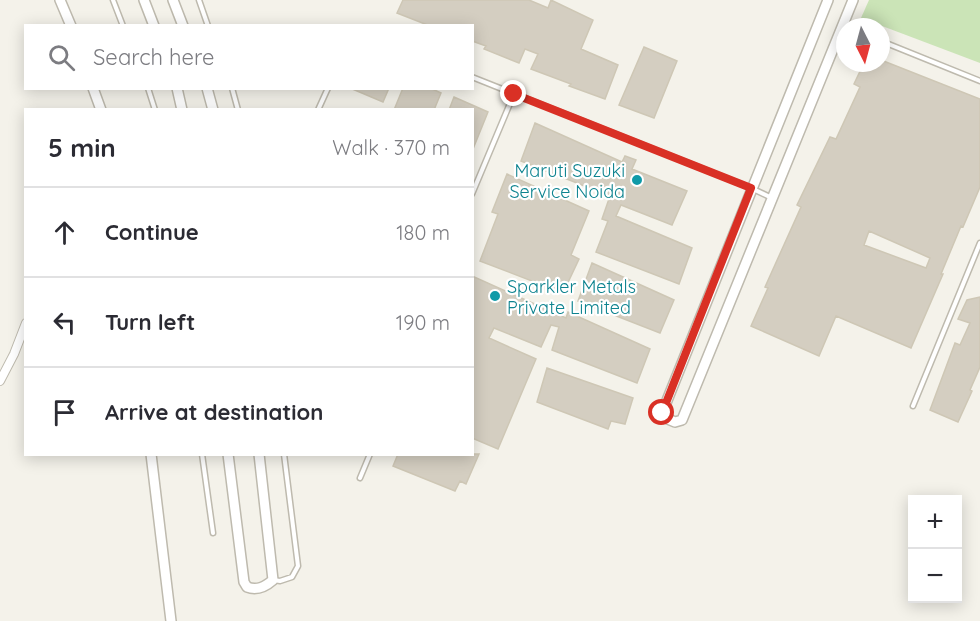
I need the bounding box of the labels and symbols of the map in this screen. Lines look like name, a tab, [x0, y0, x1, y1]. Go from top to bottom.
north arrow	[836, 18, 890, 72]
route end	[500, 80, 526, 106]
place label: Maruti Suzuki Service Noida	[509, 159, 625, 203]
marker: Maruti Suzuki Service Noida	[630, 173, 644, 187]
place label: Sparkler Metals Private Limited	[507, 275, 636, 319]
marker: Sparkler Metals Private Limited	[488, 289, 502, 303]
route start	[648, 399, 674, 425]

